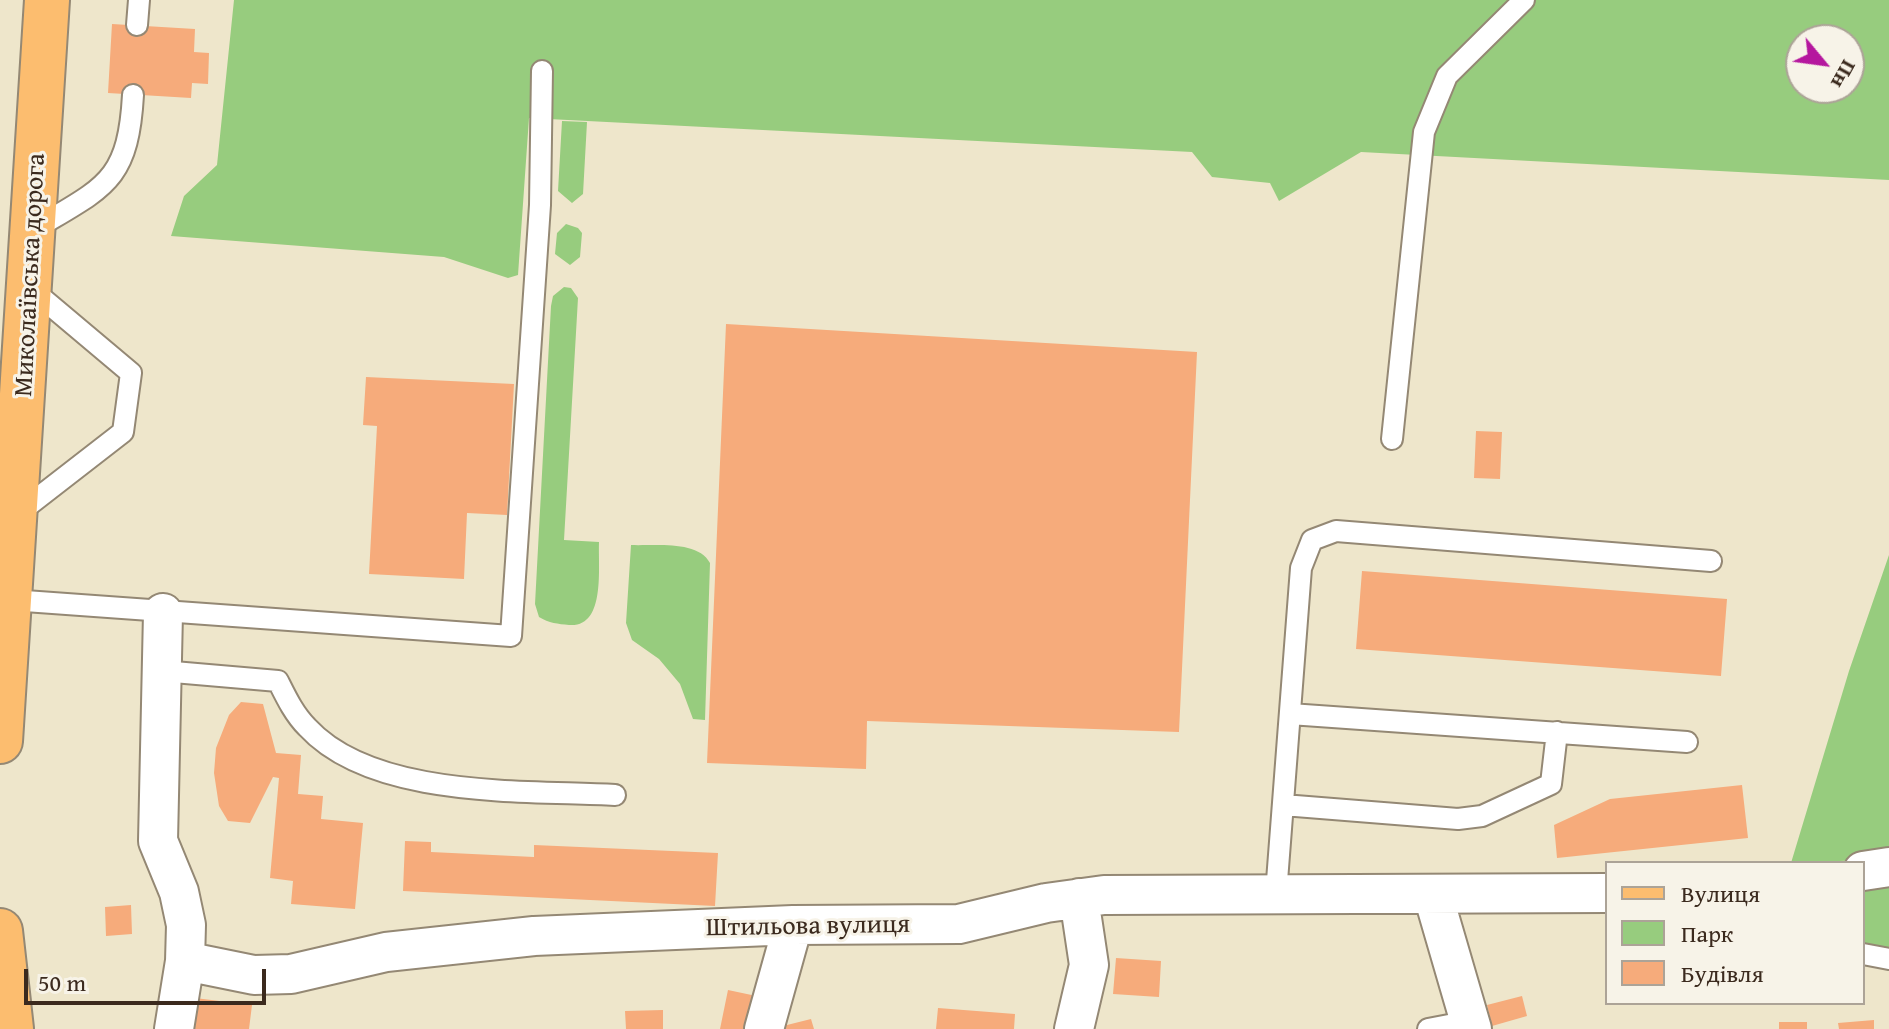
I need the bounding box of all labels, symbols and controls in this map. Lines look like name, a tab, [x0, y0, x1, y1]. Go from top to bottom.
north arrow	[1785, 24, 1865, 104]
text: Пн	[1823, 55, 1865, 95]
street label: Миколаївська дорога	[9, 153, 53, 397]
legend	[1605, 861, 1865, 1005]
text: Вулиця	[1681, 876, 1760, 911]
street label: Штильова вулиця	[706, 910, 910, 944]
text: Парк	[1681, 916, 1733, 951]
scale bar	[28, 953, 270, 1003]
text: Будівля	[1681, 956, 1764, 991]
text: 50 m	[38, 965, 86, 1000]

